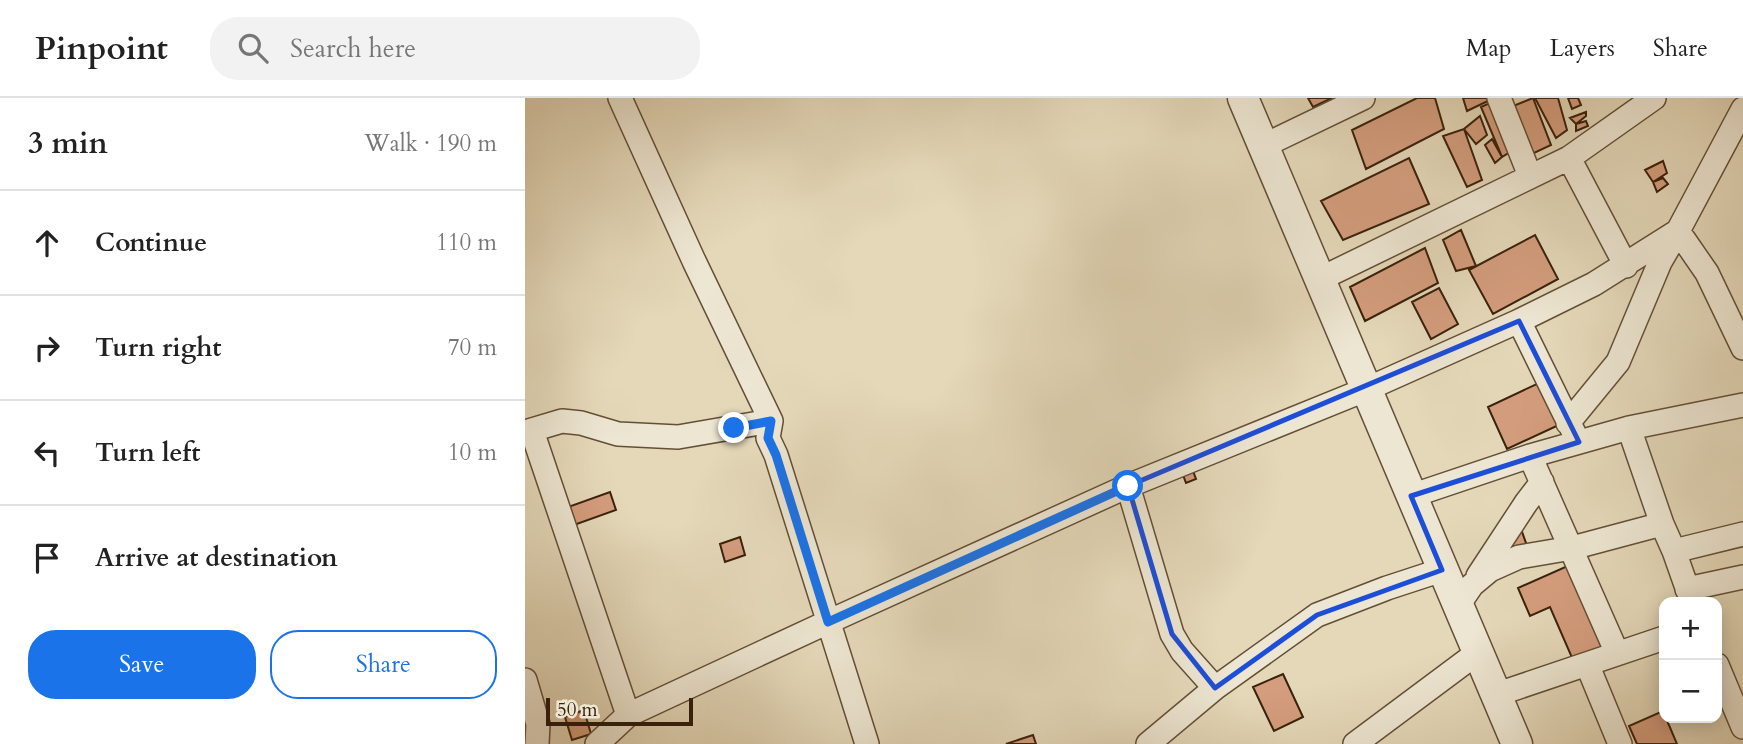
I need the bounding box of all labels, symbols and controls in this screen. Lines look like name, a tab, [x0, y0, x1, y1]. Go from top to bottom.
search box	[210, 17, 700, 80]
text: Pinpoint	[35, 26, 168, 71]
icon: search	[234, 29, 272, 67]
text: Search here	[290, 31, 416, 66]
text: Map	[1466, 32, 1512, 65]
text: Layers	[1550, 32, 1615, 65]
text: Share	[1653, 32, 1708, 65]
text: 3 min	[28, 123, 108, 164]
text: Walk · 190 m	[364, 128, 497, 159]
icon: ahead	[28, 224, 66, 262]
text: Continue	[95, 225, 207, 260]
text: 110 m	[436, 227, 497, 258]
icon: right	[28, 329, 66, 367]
text: Turn right	[95, 330, 222, 365]
text: 70 m	[448, 332, 497, 363]
route end	[718, 412, 749, 443]
icon: left	[28, 434, 66, 472]
text: Turn left	[95, 435, 200, 470]
text: 10 m	[448, 437, 497, 468]
route start	[1112, 470, 1143, 501]
icon: arrive	[28, 539, 66, 577]
text: Arrive at destination	[95, 540, 338, 575]
map controls	[1659, 597, 1722, 723]
button: +	[1659, 597, 1722, 660]
button: Save	[28, 630, 256, 699]
button: Share	[270, 630, 497, 699]
button: −	[1659, 660, 1722, 723]
scale bar	[546, 695, 693, 727]
text: 50 m	[557, 697, 598, 723]

